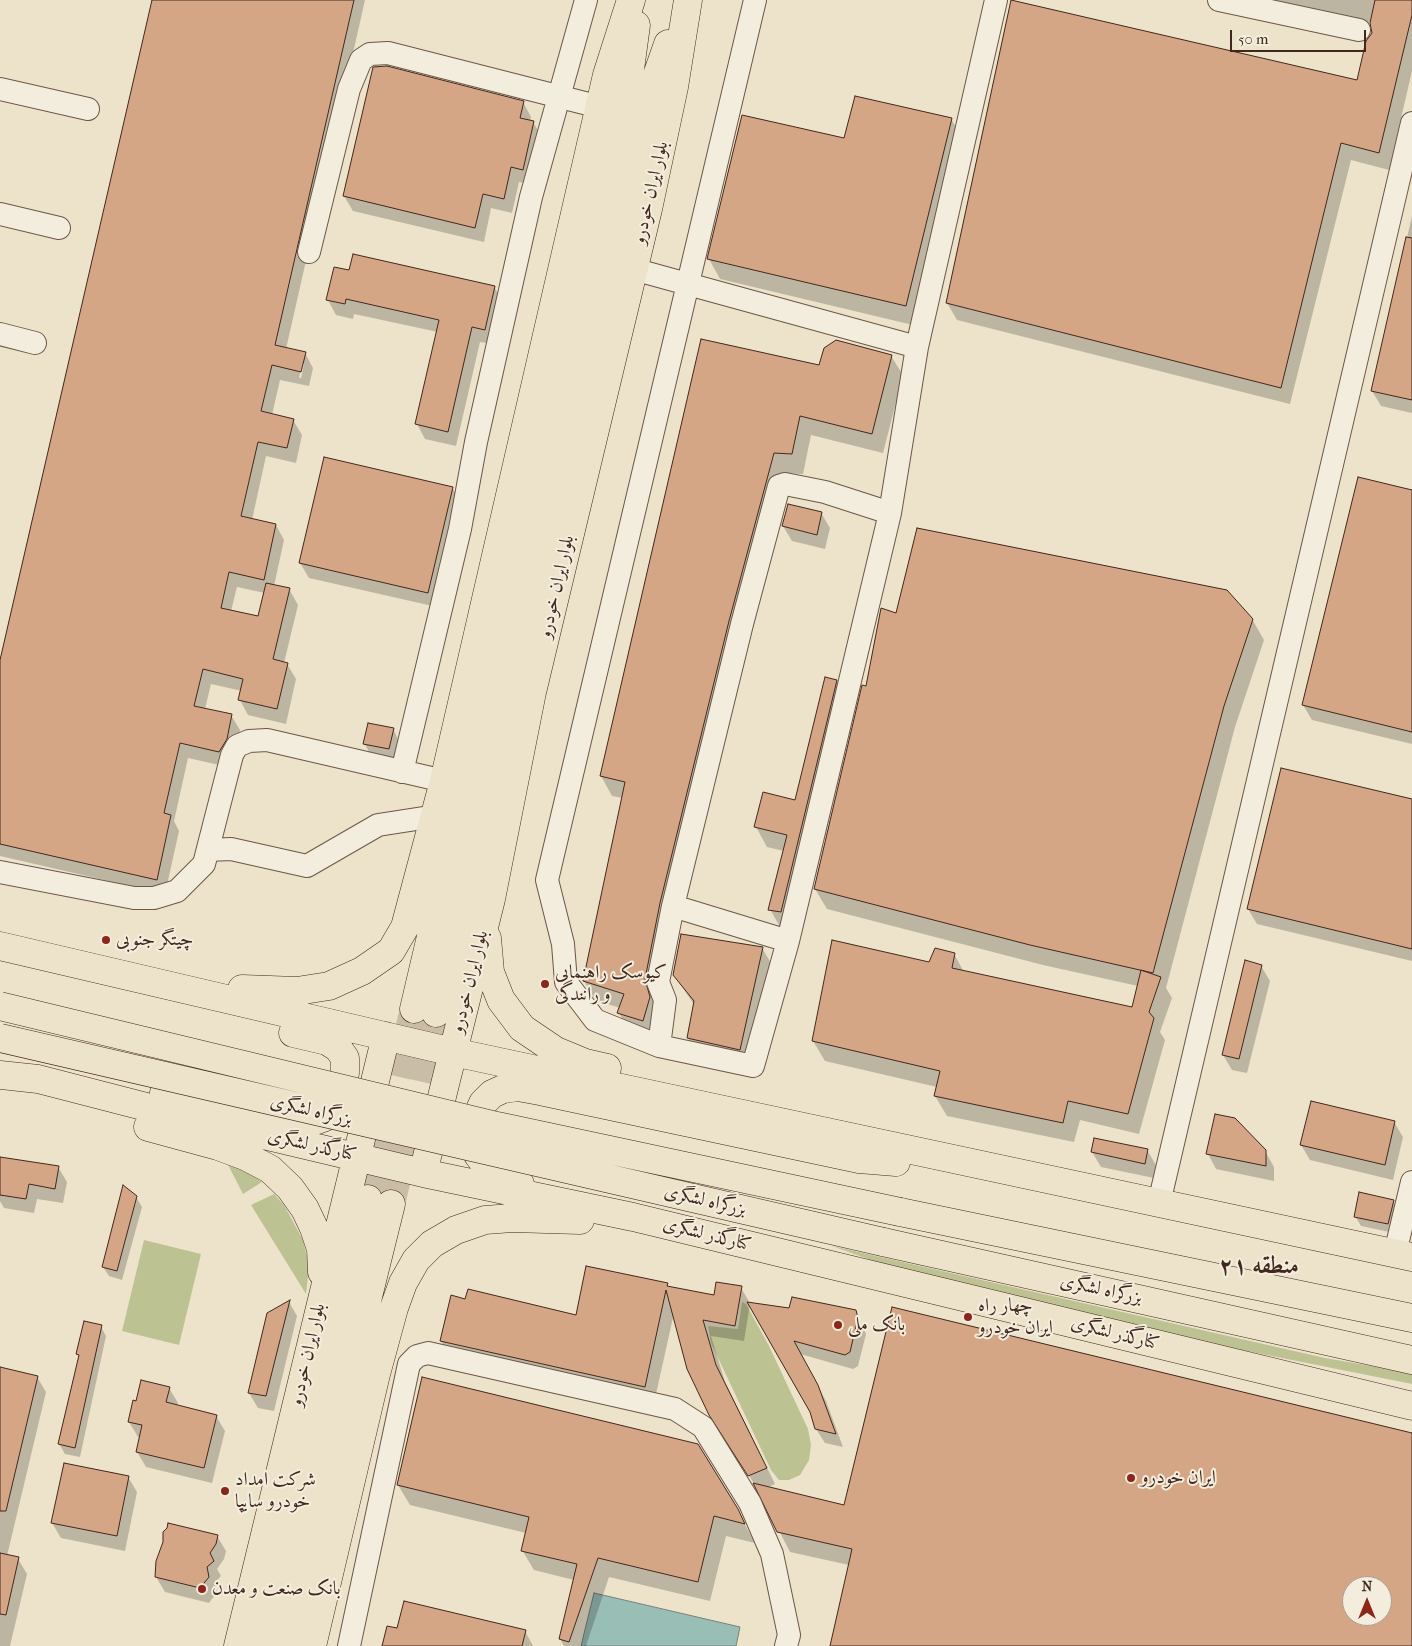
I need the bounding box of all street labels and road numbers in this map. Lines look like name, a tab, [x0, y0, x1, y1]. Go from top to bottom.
street label: بلوار ایران خودرو	[628, 139, 674, 247]
street label: بلوار ایران خودرو	[534, 533, 580, 641]
street label: بلوار ایران خودرو	[446, 928, 494, 1036]
street label: بزرگراه لشگری	[268, 1091, 354, 1131]
street label: کنارگذر لشگری	[265, 1125, 359, 1167]
street label: بزرگراه لشگری	[662, 1181, 748, 1221]
street label: کنارگذر لشگری	[660, 1213, 754, 1257]
street label: بزرگراه لشگری	[1058, 1270, 1144, 1310]
street label: بلوار ایران خودرو	[285, 1301, 331, 1409]
street label: کنارگذر لشگری	[1068, 1312, 1162, 1356]

